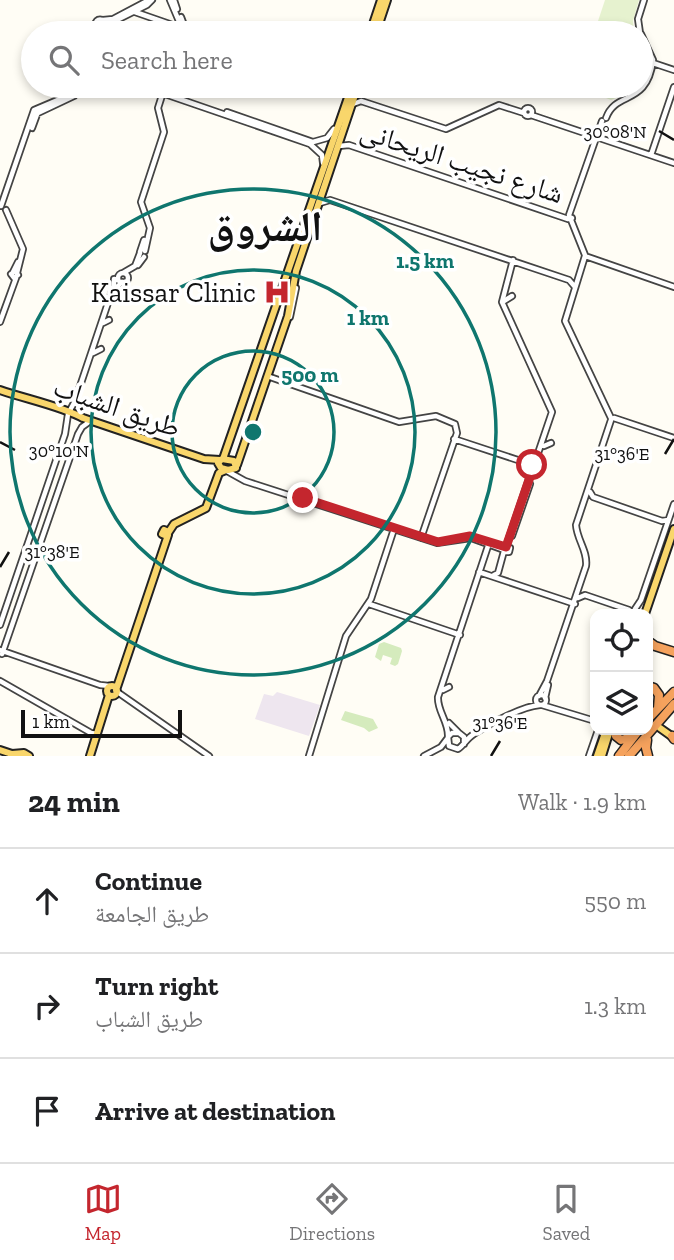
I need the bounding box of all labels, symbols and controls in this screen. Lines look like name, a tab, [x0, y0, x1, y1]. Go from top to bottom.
search box	[21, 21, 653, 98]
icon: search	[45, 41, 83, 79]
text: Search here	[101, 44, 233, 76]
street label: شارع نجيب الريحانى	[356, 114, 568, 211]
text: 30°08'N	[583, 121, 647, 143]
district label: الشروق	[207, 201, 323, 252]
text: 1.5 km	[396, 248, 455, 273]
place label: Kaissar Clinic	[91, 276, 256, 309]
hospital icon: Kaissar Clinic	[262, 277, 292, 307]
text: 1 km	[347, 305, 390, 330]
text: 500 m	[281, 362, 339, 387]
street label: طريق الشباب	[49, 370, 185, 445]
centre of rings	[241, 420, 265, 444]
text: 30°10'N	[29, 440, 89, 462]
text: 31°36'E	[595, 443, 649, 465]
route start	[516, 449, 547, 480]
route end	[287, 482, 318, 513]
text: 31°38'E	[25, 541, 80, 563]
map controls	[590, 609, 653, 735]
button: locate	[590, 609, 653, 672]
button: layers	[590, 672, 653, 735]
scale bar	[21, 707, 182, 739]
text: 1 km	[32, 710, 70, 733]
text: 31°36'E	[473, 712, 527, 734]
text: 24 min	[28, 784, 120, 820]
text: Walk · 1.9 km	[518, 788, 646, 816]
text: Continue	[95, 865, 202, 897]
icon: ahead	[28, 882, 66, 920]
text: 550 m	[584, 887, 646, 915]
text: طريق الجامعة	[95, 900, 209, 928]
text: Turn right	[95, 970, 218, 1002]
icon: right	[28, 987, 66, 1025]
text: 1.3 km	[584, 992, 646, 1020]
text: طريق الشباب	[95, 1005, 203, 1033]
icon: arrive	[28, 1092, 66, 1130]
text: Arrive at destination	[95, 1095, 335, 1127]
tab: Map	[84, 1180, 122, 1245]
tab: Directions	[289, 1180, 375, 1245]
tab: Saved	[543, 1180, 590, 1245]

